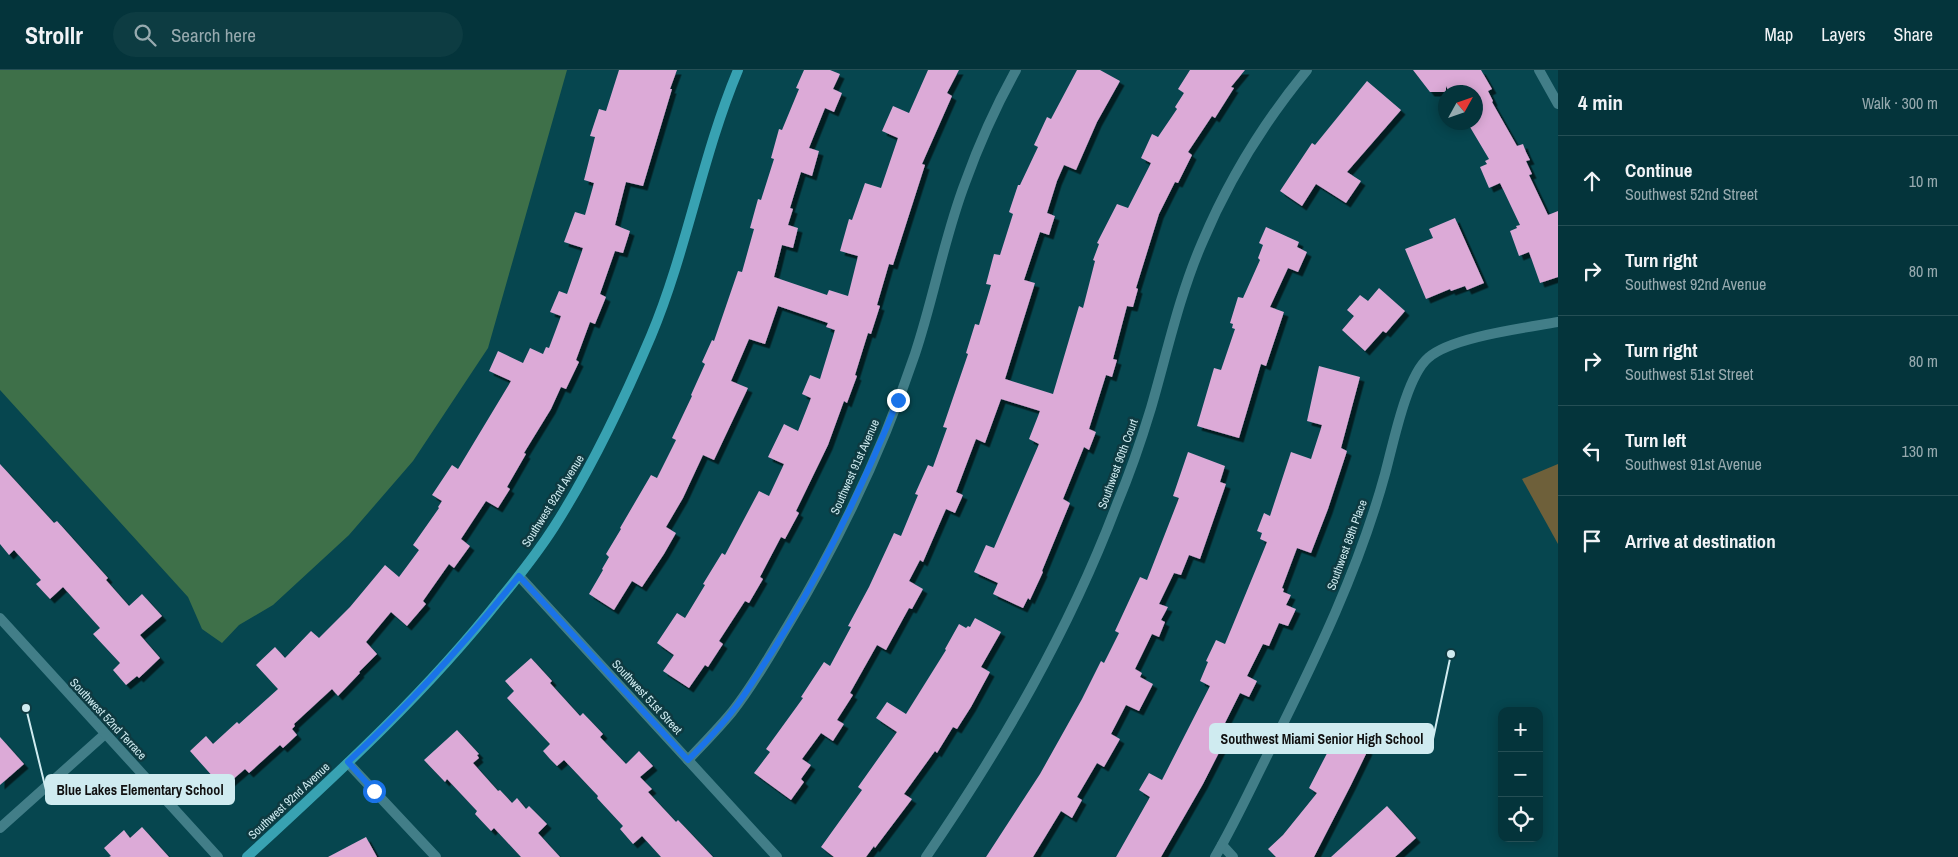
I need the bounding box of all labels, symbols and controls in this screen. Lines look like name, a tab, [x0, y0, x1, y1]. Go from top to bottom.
search box	[113, 12, 463, 57]
text: Strollr	[25, 19, 83, 51]
icon: search	[131, 21, 159, 49]
text: Search here	[171, 22, 256, 48]
text: Map	[1765, 22, 1793, 47]
text: Layers	[1821, 22, 1866, 47]
text: Share	[1894, 22, 1933, 47]
north arrow	[1438, 85, 1483, 130]
text: 4 min	[1578, 88, 1623, 117]
text: Walk · 300 m	[1862, 92, 1938, 114]
text: Continue	[1625, 157, 1693, 183]
icon: ahead	[1578, 167, 1606, 195]
text: 10 m	[1909, 170, 1938, 192]
text: Southwest 52nd Street	[1625, 183, 1758, 205]
text: Turn right	[1625, 247, 1697, 273]
icon: right	[1578, 257, 1606, 285]
text: 80 m	[1909, 260, 1938, 282]
text: Southwest 92nd Avenue	[1625, 273, 1766, 295]
text: Turn right	[1625, 337, 1697, 363]
icon: right	[1578, 347, 1606, 375]
text: 80 m	[1909, 350, 1938, 372]
text: Southwest 51st Street	[1625, 363, 1753, 385]
route end	[887, 389, 910, 412]
street label: Southwest 91st Avenue	[827, 417, 883, 517]
street label: Southwest 90th Court	[1094, 417, 1142, 511]
text: Turn left	[1625, 427, 1686, 453]
icon: left	[1578, 437, 1606, 465]
text: 130 m	[1902, 440, 1938, 462]
street label: Southwest 92nd Avenue	[518, 452, 588, 550]
text: Southwest 91st Avenue	[1625, 453, 1762, 475]
street label: Southwest 89th Place	[1323, 498, 1371, 592]
icon: arrive	[1578, 527, 1606, 555]
text: Arrive at destination	[1625, 528, 1776, 554]
street label: Southwest 51st Street	[608, 656, 686, 738]
street label: Southwest 52nd Terrace	[66, 675, 150, 763]
map controls	[1498, 707, 1543, 842]
button: +	[1498, 707, 1543, 752]
callout: Southwest Miami Senior High School	[1210, 724, 1433, 753]
text: Southwest Miami Senior High School	[1221, 730, 1423, 748]
button: −	[1498, 752, 1543, 797]
street label: Southwest 92nd Avenue	[245, 759, 333, 843]
callout: Blue Lakes Elementary School	[46, 775, 234, 804]
route start	[363, 780, 386, 803]
text: Blue Lakes Elementary School	[56, 781, 224, 799]
button: locate	[1498, 797, 1543, 842]

